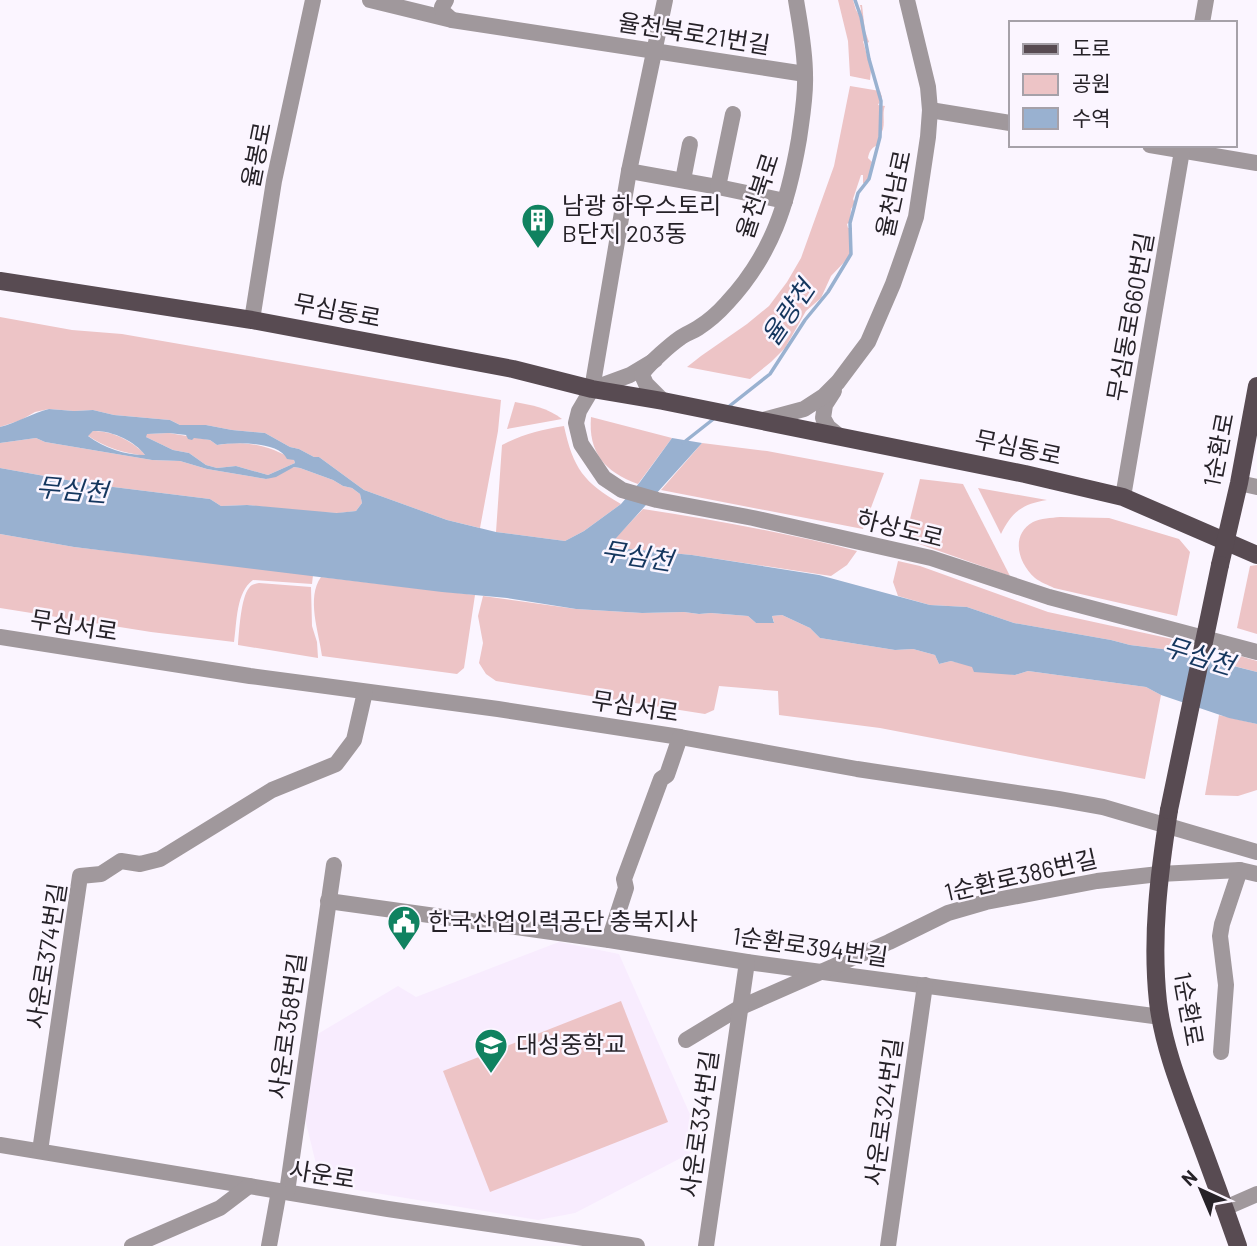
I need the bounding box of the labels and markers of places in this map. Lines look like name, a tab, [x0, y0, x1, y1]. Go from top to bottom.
place label: 남광 하우스토리 B단지 203동	[562, 190, 721, 247]
building icon: 남광 하우스토리 B단지 203동	[519, 201, 557, 250]
public building icon: 한국산업인력공단 충북지사	[385, 903, 423, 952]
place label: 한국산업인력공단 충북지사	[428, 906, 698, 935]
school or university icon: 대성중학교	[472, 1026, 510, 1075]
place label: 대성중학교	[516, 1029, 626, 1058]

